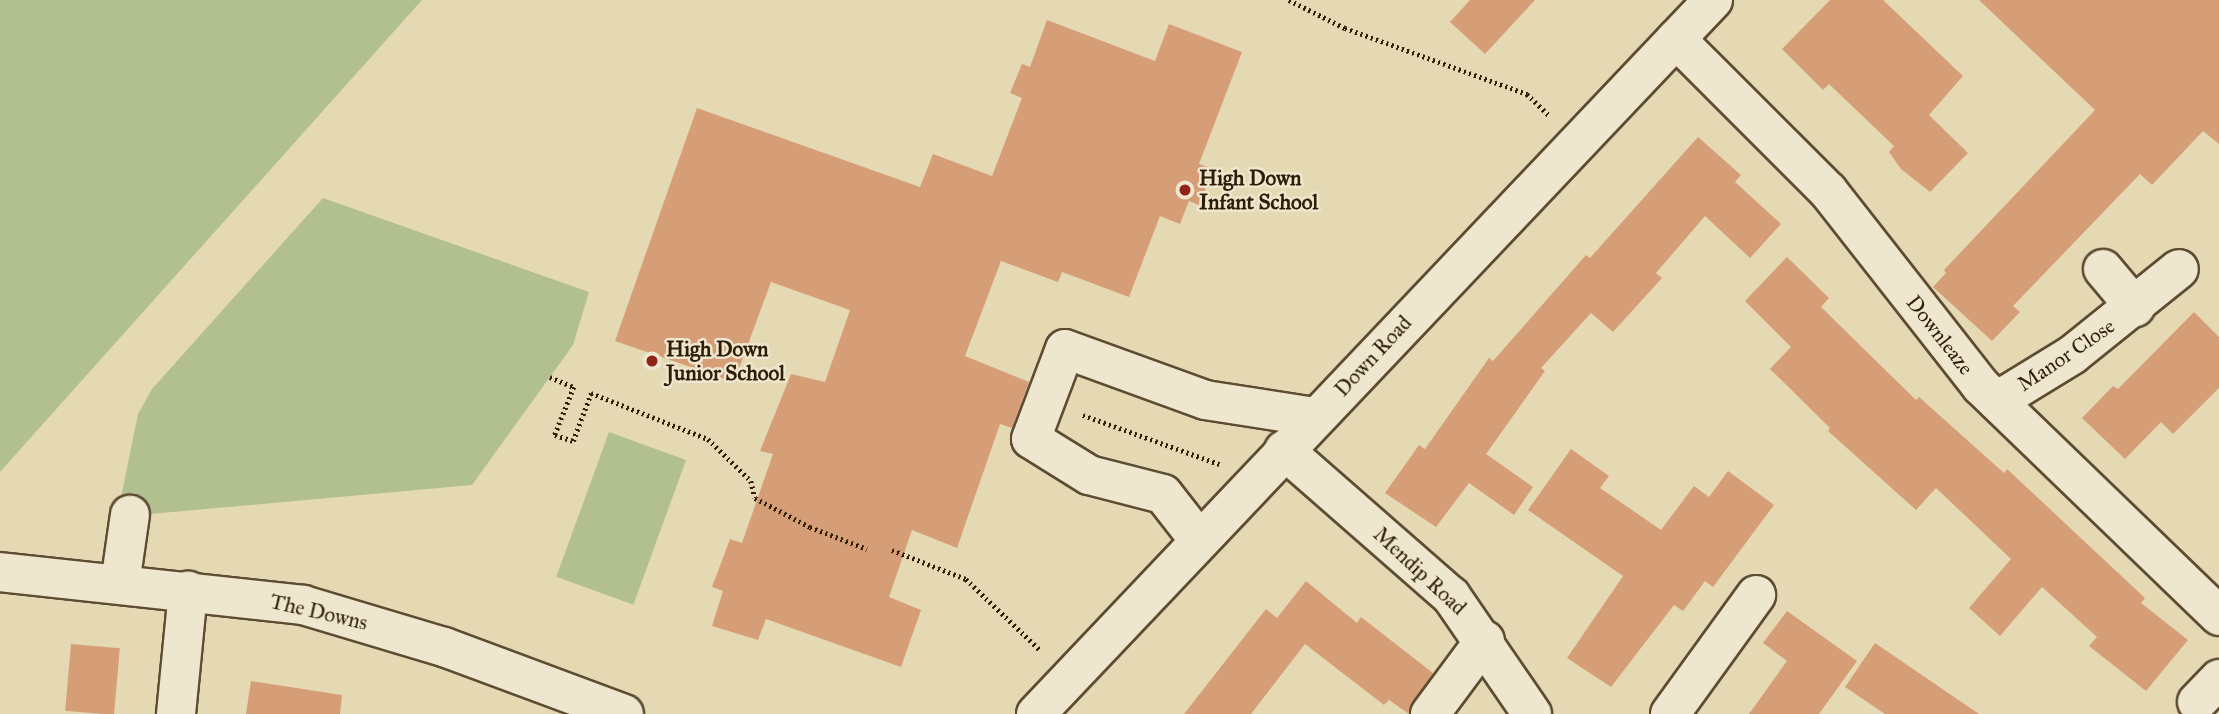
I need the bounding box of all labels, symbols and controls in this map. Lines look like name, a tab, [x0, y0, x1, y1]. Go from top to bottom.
place label: High Down Infant School	[1199, 165, 1318, 215]
marker: High Down Infant School	[1177, 182, 1193, 198]
street label: Downleaze	[1901, 290, 1979, 380]
street label: Down Road	[1329, 310, 1417, 402]
street label: Manor Close	[2013, 313, 2119, 397]
place label: High Down Junior School	[666, 336, 785, 386]
marker: High Down Junior School	[644, 353, 660, 369]
street label: Mendip Road	[1368, 522, 1472, 620]
street label: The Downs	[268, 589, 370, 635]

